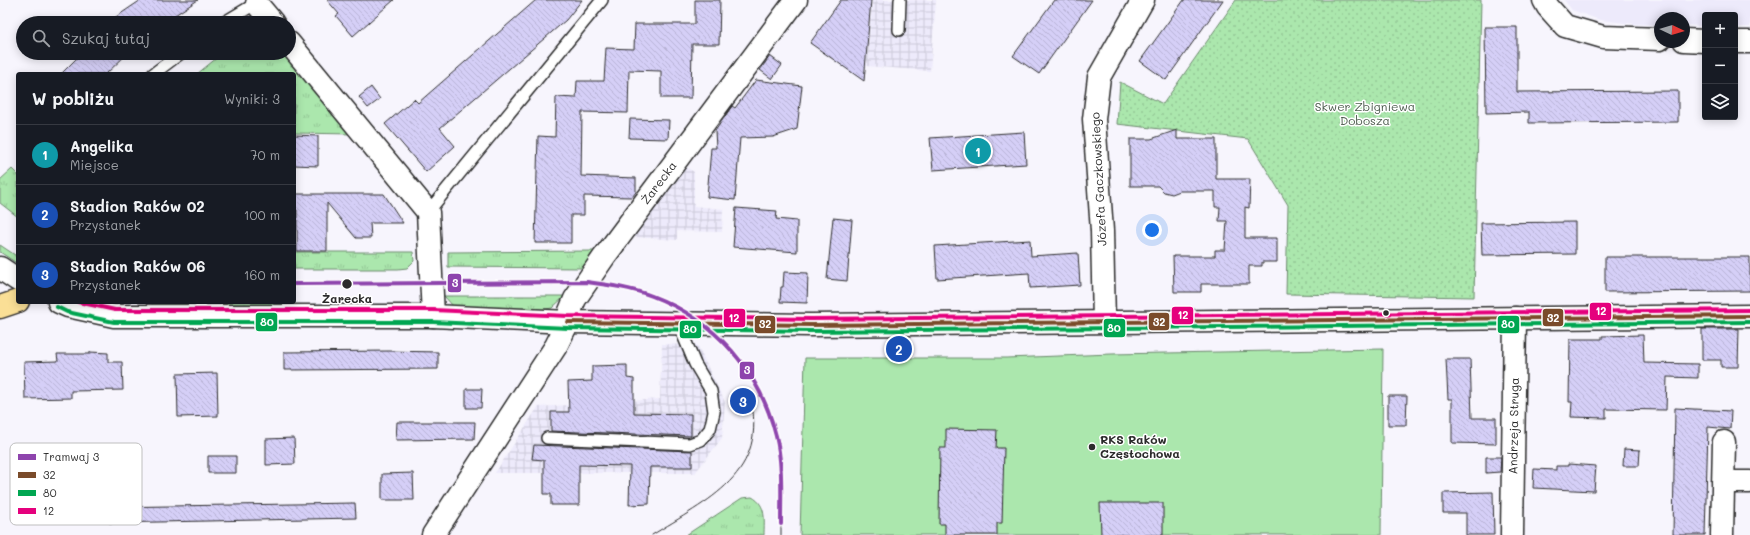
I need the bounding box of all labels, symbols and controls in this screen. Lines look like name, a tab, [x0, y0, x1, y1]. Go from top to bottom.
north arrow	[1654, 12, 1690, 48]
map controls	[1702, 12, 1738, 120]
button: +	[1702, 12, 1738, 48]
search box	[16, 16, 296, 60]
icon: search	[30, 27, 52, 49]
text: Szukaj tutaj	[62, 28, 150, 48]
button: −	[1702, 48, 1738, 84]
button: layers	[1702, 84, 1738, 120]
text: W pobliżu	[32, 87, 114, 109]
text: Wyniki: 3	[224, 90, 280, 107]
park label: Skwer Zbigniewa Dobosza	[1315, 98, 1415, 128]
street label: Józefa Gaczkowskiego	[1087, 112, 1109, 246]
text: Angelika	[70, 136, 133, 156]
pin: 1	[965, 136, 991, 166]
text: 1	[42, 146, 48, 163]
text: 70 m	[250, 146, 280, 163]
text: Miejsce	[70, 156, 119, 173]
street label: Żarecka	[637, 158, 680, 207]
text: Stadion Raków 02	[70, 196, 205, 216]
text: 2	[41, 206, 49, 223]
text: 100 m	[244, 206, 280, 223]
text: Przystanek	[70, 216, 141, 233]
your location	[1142, 220, 1162, 240]
text: Stadion Raków 06	[70, 256, 205, 276]
text: 3	[41, 266, 49, 283]
text: 160 m	[244, 266, 280, 283]
line badge: 3	[447, 273, 462, 293]
text: 3	[452, 275, 459, 290]
text: Przystanek	[70, 276, 141, 293]
marker: Żarecka	[340, 277, 354, 291]
place label: Żarecka	[322, 290, 372, 306]
line badge: 12	[1589, 302, 1612, 321]
text: 12	[1595, 303, 1607, 318]
line badge: 12	[1171, 306, 1194, 325]
text: 12	[1177, 307, 1189, 322]
line badge: 12	[723, 308, 746, 328]
unlabelled marker	[1381, 308, 1391, 318]
line badge: 32	[1542, 308, 1564, 327]
text: 12	[728, 310, 740, 325]
text: 32	[1547, 310, 1559, 325]
line badge: 80	[255, 312, 278, 332]
line badge: 32	[1148, 312, 1170, 331]
text: 80	[260, 314, 274, 329]
text: 32	[1153, 314, 1165, 329]
line badge: 32	[754, 315, 776, 334]
line badge: 80	[1497, 315, 1520, 334]
text: 32	[759, 316, 771, 331]
text: 80	[1501, 316, 1515, 331]
line badge: 80	[1103, 318, 1126, 338]
line badge: 80	[679, 320, 702, 339]
text: 80	[1107, 320, 1121, 335]
text: 80	[683, 321, 697, 336]
pin: 2	[886, 334, 912, 364]
line badge: 3	[739, 361, 755, 380]
text: 3	[744, 362, 751, 377]
street label: Andrzeja Struga	[1504, 377, 1522, 475]
pin: 3	[730, 386, 756, 416]
place label: RKS Raków Częstochowa	[1100, 431, 1180, 461]
marker: RKS Raków Częstochowa	[1087, 442, 1097, 452]
legend	[10, 443, 142, 525]
text: Tramwaj 3	[43, 449, 100, 464]
text: 32	[43, 467, 56, 482]
text: 80	[43, 485, 57, 500]
text: 12	[43, 503, 54, 518]

